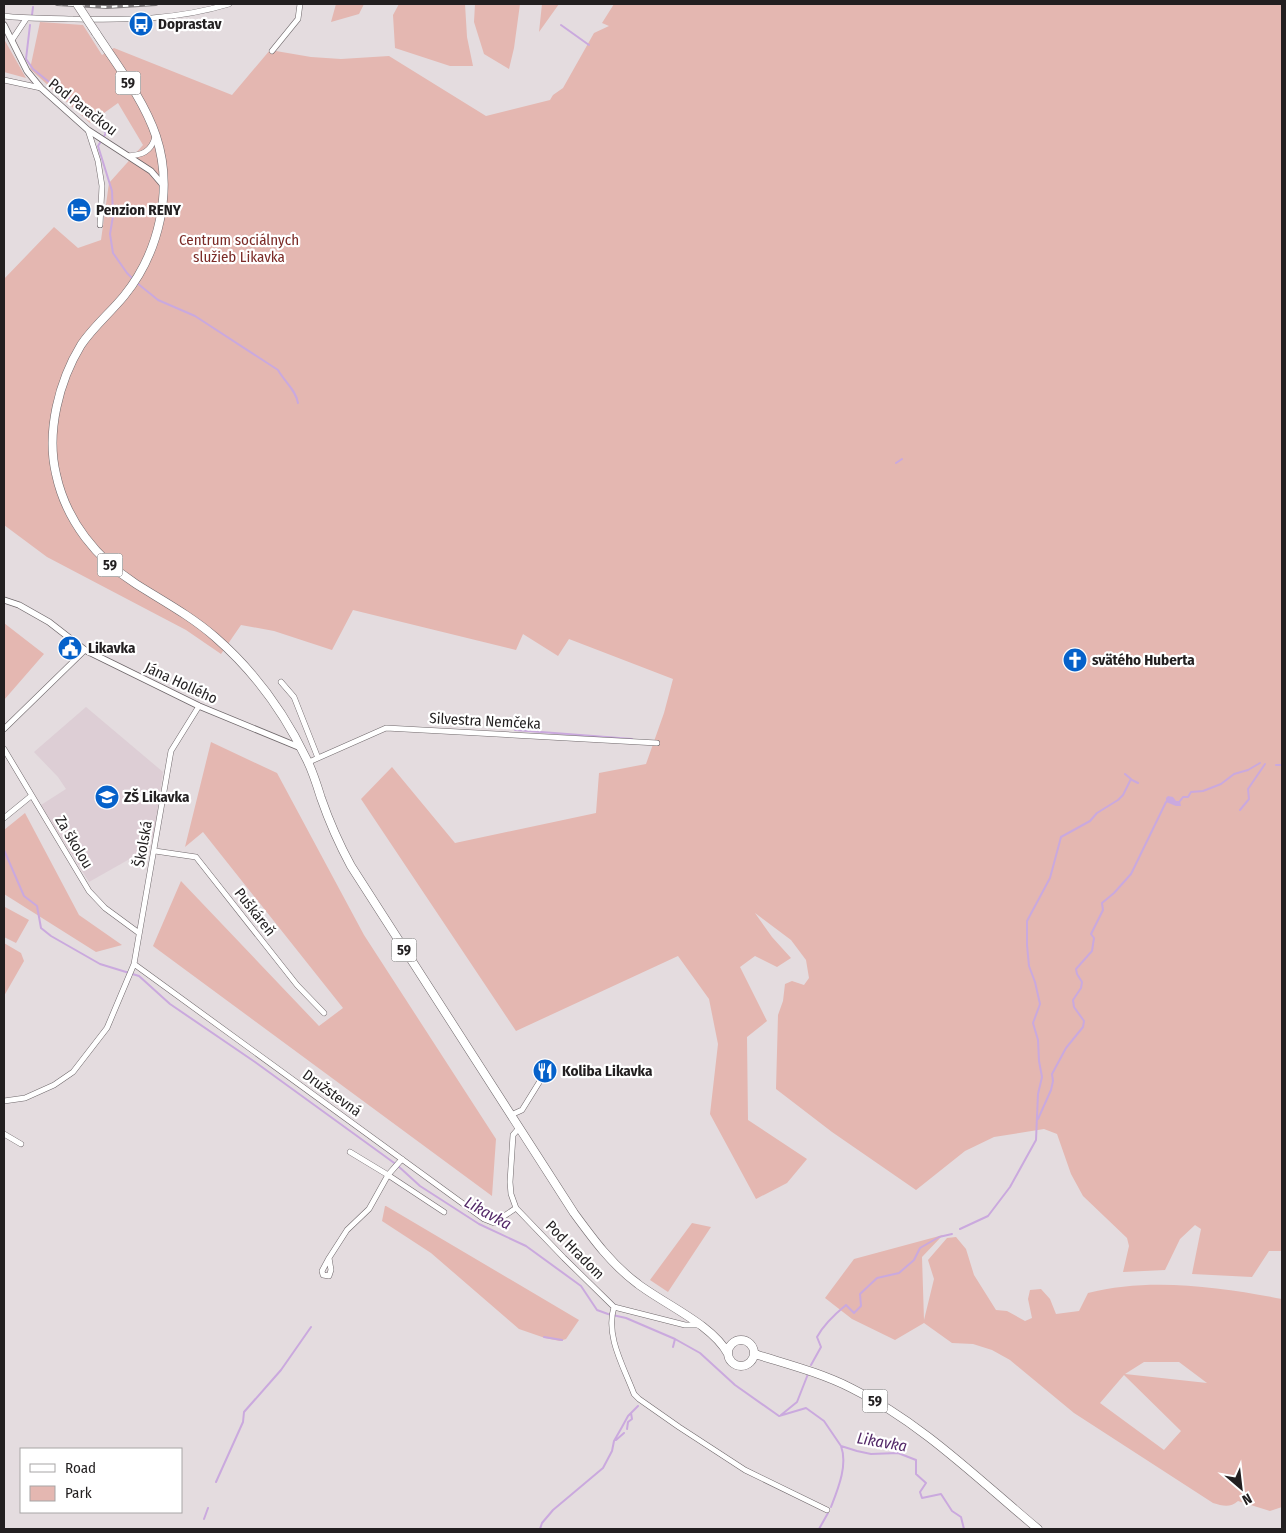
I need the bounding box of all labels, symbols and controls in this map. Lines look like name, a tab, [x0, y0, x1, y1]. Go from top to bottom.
bus stop icon: Doprastav	[128, 11, 154, 37]
place label: Doprastav	[158, 15, 222, 33]
road number: 59	[116, 72, 140, 95]
street label: Pod Paračkou	[45, 75, 121, 139]
hotel icon: Penzion RENY	[66, 197, 92, 223]
place label: Penzion RENY	[96, 201, 182, 219]
park label: Centrum sociálnych služieb Likavka	[179, 231, 299, 266]
road number: 59	[98, 554, 122, 576]
public building icon: Likavka	[57, 635, 83, 661]
place label: Likavka	[88, 639, 136, 657]
church icon: svätého Huberta	[1062, 647, 1088, 673]
place label: svätého Huberta	[1092, 651, 1195, 669]
street label: Jána Hollého	[142, 658, 220, 708]
street label: Silvestra Nemčeka	[429, 709, 541, 733]
school or university icon: ZŠ Likavka	[94, 784, 120, 810]
place label: ZŠ Likavka	[124, 788, 190, 806]
street label: Za školou	[51, 812, 97, 872]
street label: Školská	[130, 819, 156, 869]
street label: Puškáreň	[231, 884, 279, 940]
road number: 59	[392, 938, 416, 962]
restaurant icon: Koliba Likavka	[532, 1058, 558, 1084]
place label: Koliba Likavka	[562, 1062, 653, 1080]
street label: Družstevná	[299, 1066, 365, 1120]
water label: Likavka	[461, 1192, 515, 1234]
street label: Pod Hradom	[542, 1217, 608, 1283]
road number: 59	[862, 1390, 888, 1412]
water label: Likavka	[855, 1428, 909, 1456]
legend	[20, 1448, 182, 1513]
text: Road	[65, 1459, 96, 1477]
north arrow	[1216, 1463, 1266, 1513]
text: Park	[65, 1484, 92, 1502]
text: N	[1239, 1490, 1255, 1509]

